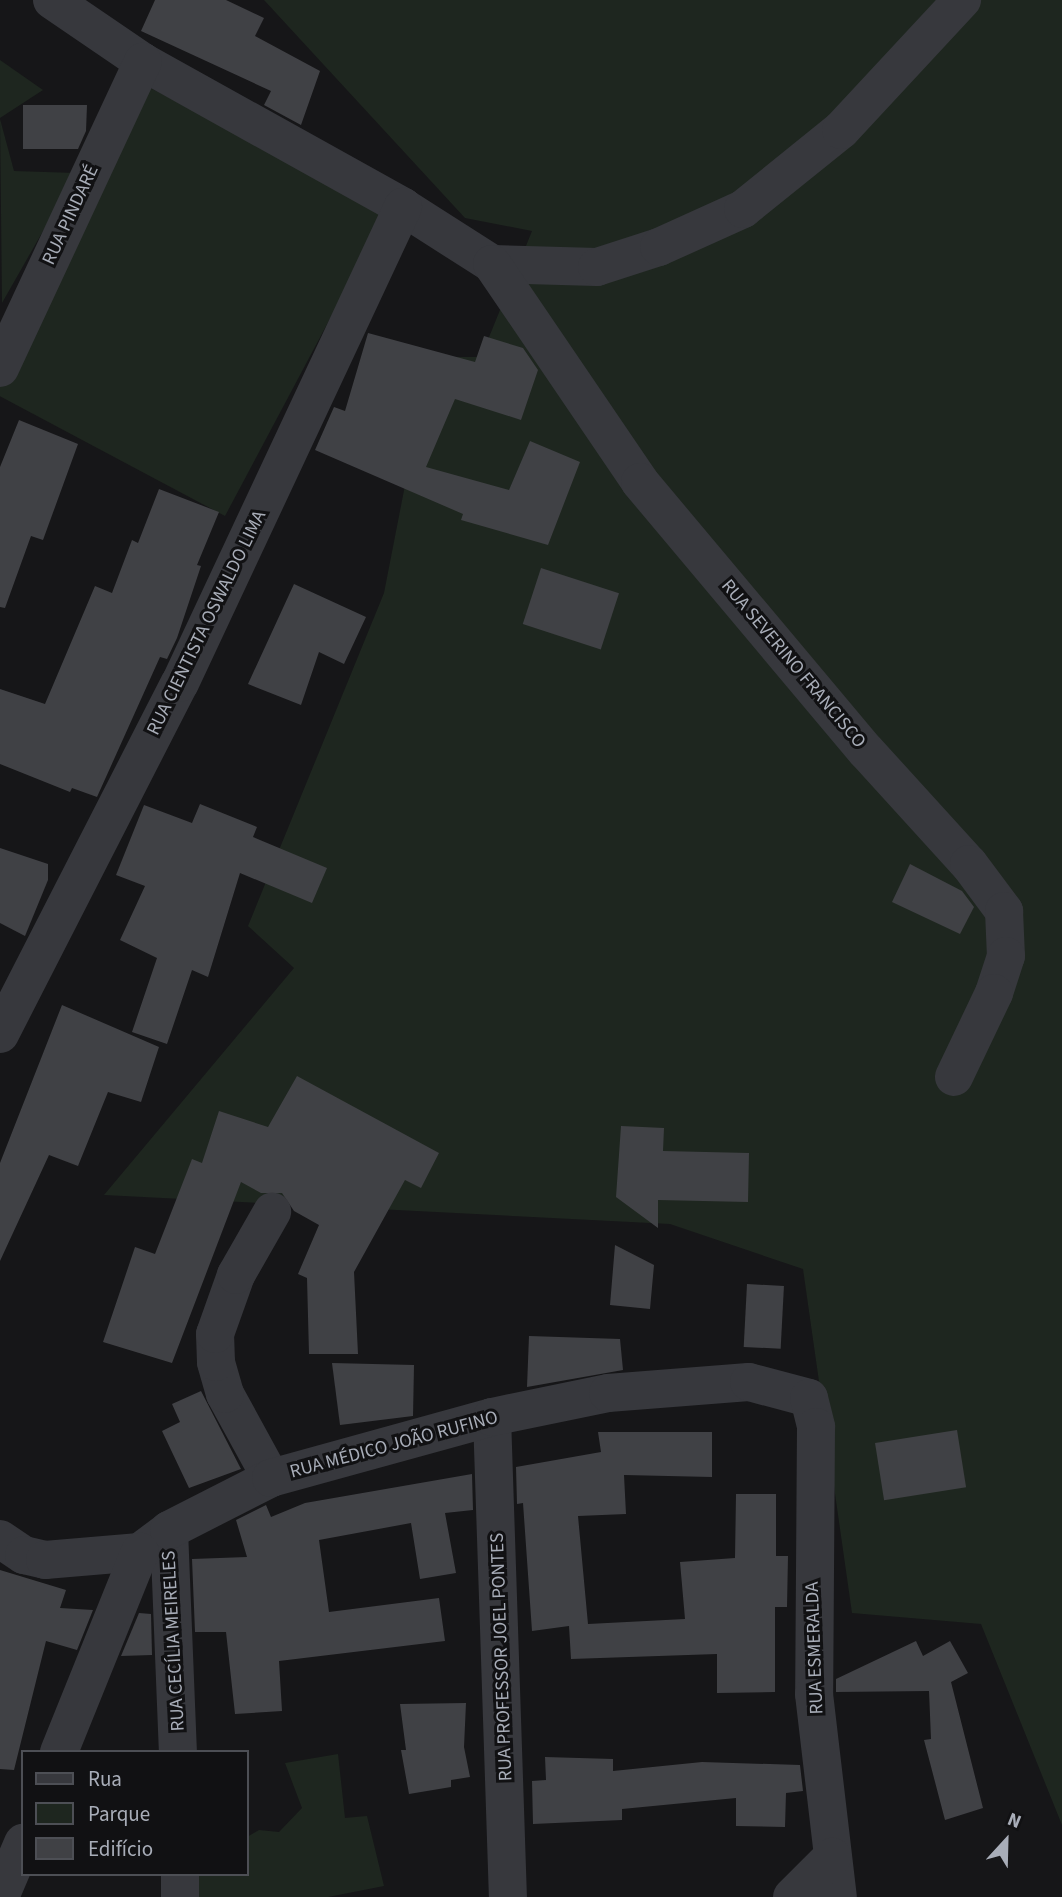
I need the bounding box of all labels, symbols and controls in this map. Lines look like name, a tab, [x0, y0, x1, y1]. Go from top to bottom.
street label: RUA PINDARÉ	[38, 161, 104, 269]
street label: RUA CIENTISTA OSWALDO LIMA	[143, 507, 271, 739]
street label: RUA SEVERINO FRANCISCO	[716, 575, 870, 753]
street label: RUA MÉDICO JOÃO RUFINO	[287, 1406, 501, 1484]
street label: RUA PROFESSOR JOEL PONTES	[486, 1532, 518, 1782]
street label: RUA CECÍLIA MEIRELES	[158, 1550, 190, 1732]
street label: RUA ESMERALDA	[801, 1581, 829, 1715]
legend	[21, 1750, 248, 1876]
text: Rua	[88, 1764, 122, 1794]
text: Parque	[88, 1799, 150, 1829]
north arrow	[971, 1806, 1041, 1876]
text: N	[1003, 1806, 1025, 1836]
text: Edifício	[88, 1834, 153, 1864]

